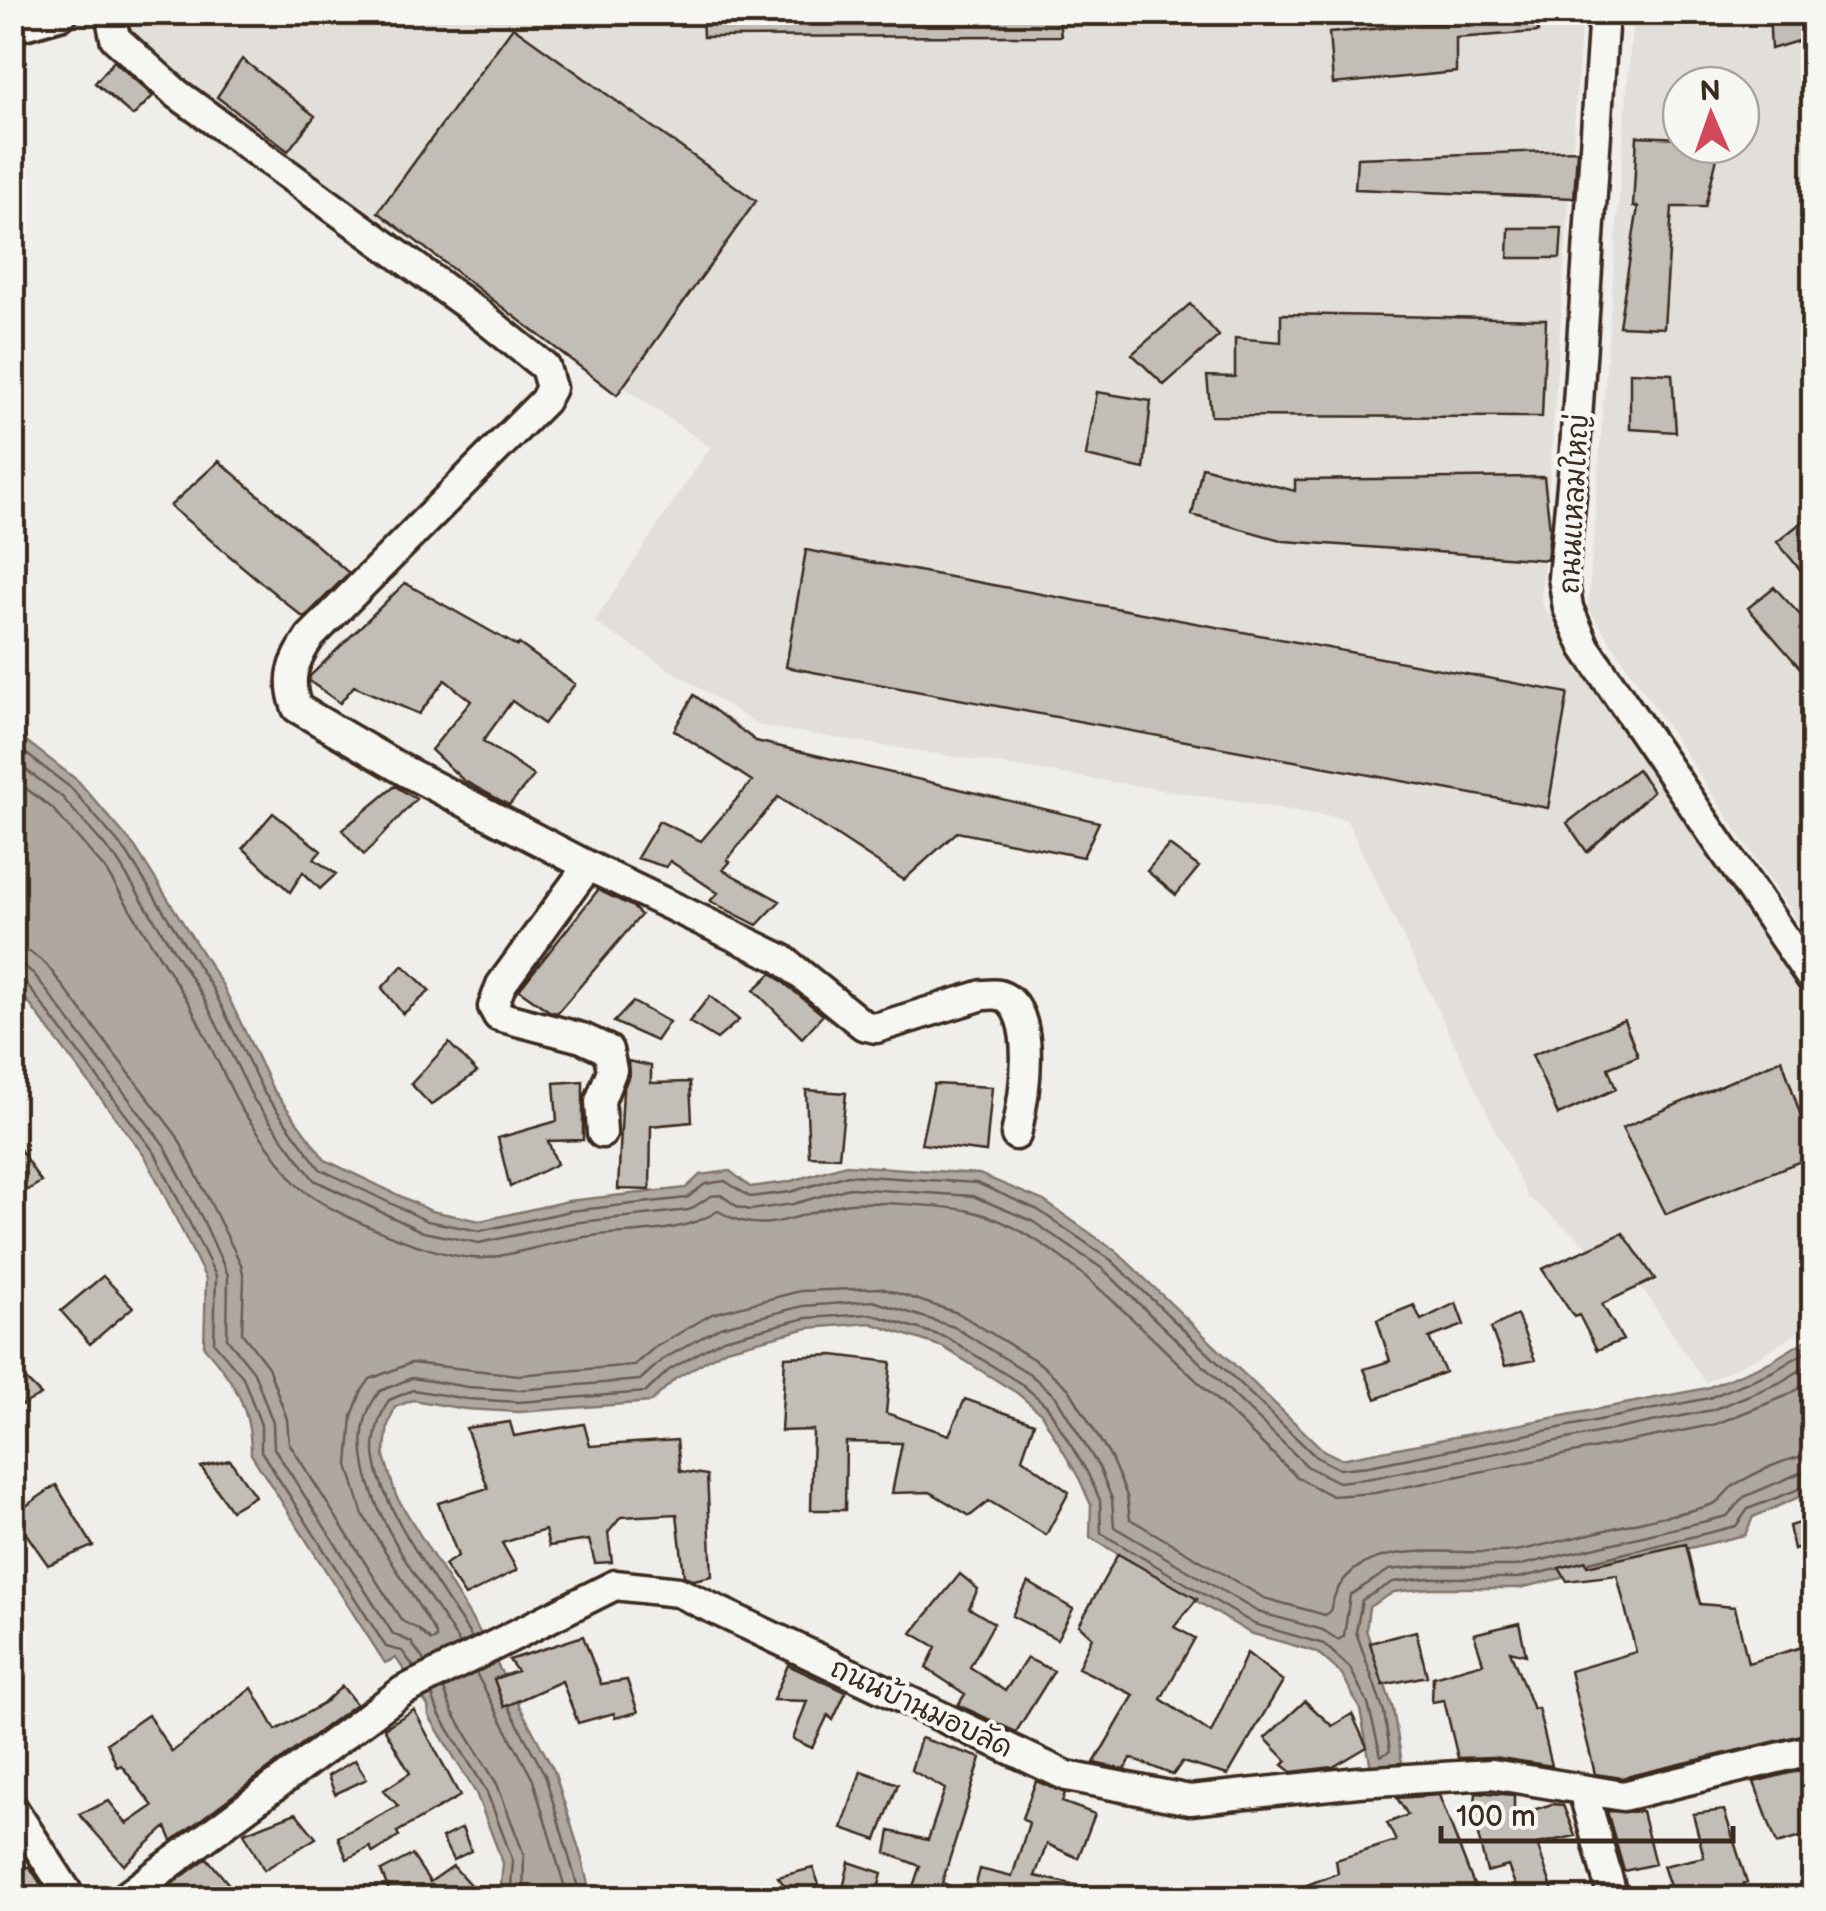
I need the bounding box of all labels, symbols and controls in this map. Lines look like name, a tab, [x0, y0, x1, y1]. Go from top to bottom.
north arrow	[1661, 65, 1761, 165]
text: N	[1699, 75, 1721, 108]
street label: ถนนแหลมใหญ่	[1549, 413, 1596, 595]
street label: ถนนบ้านมอบลัด	[825, 1649, 1019, 1765]
scale bar	[1441, 1781, 1734, 1843]
text: 100 m	[1456, 1799, 1536, 1835]

